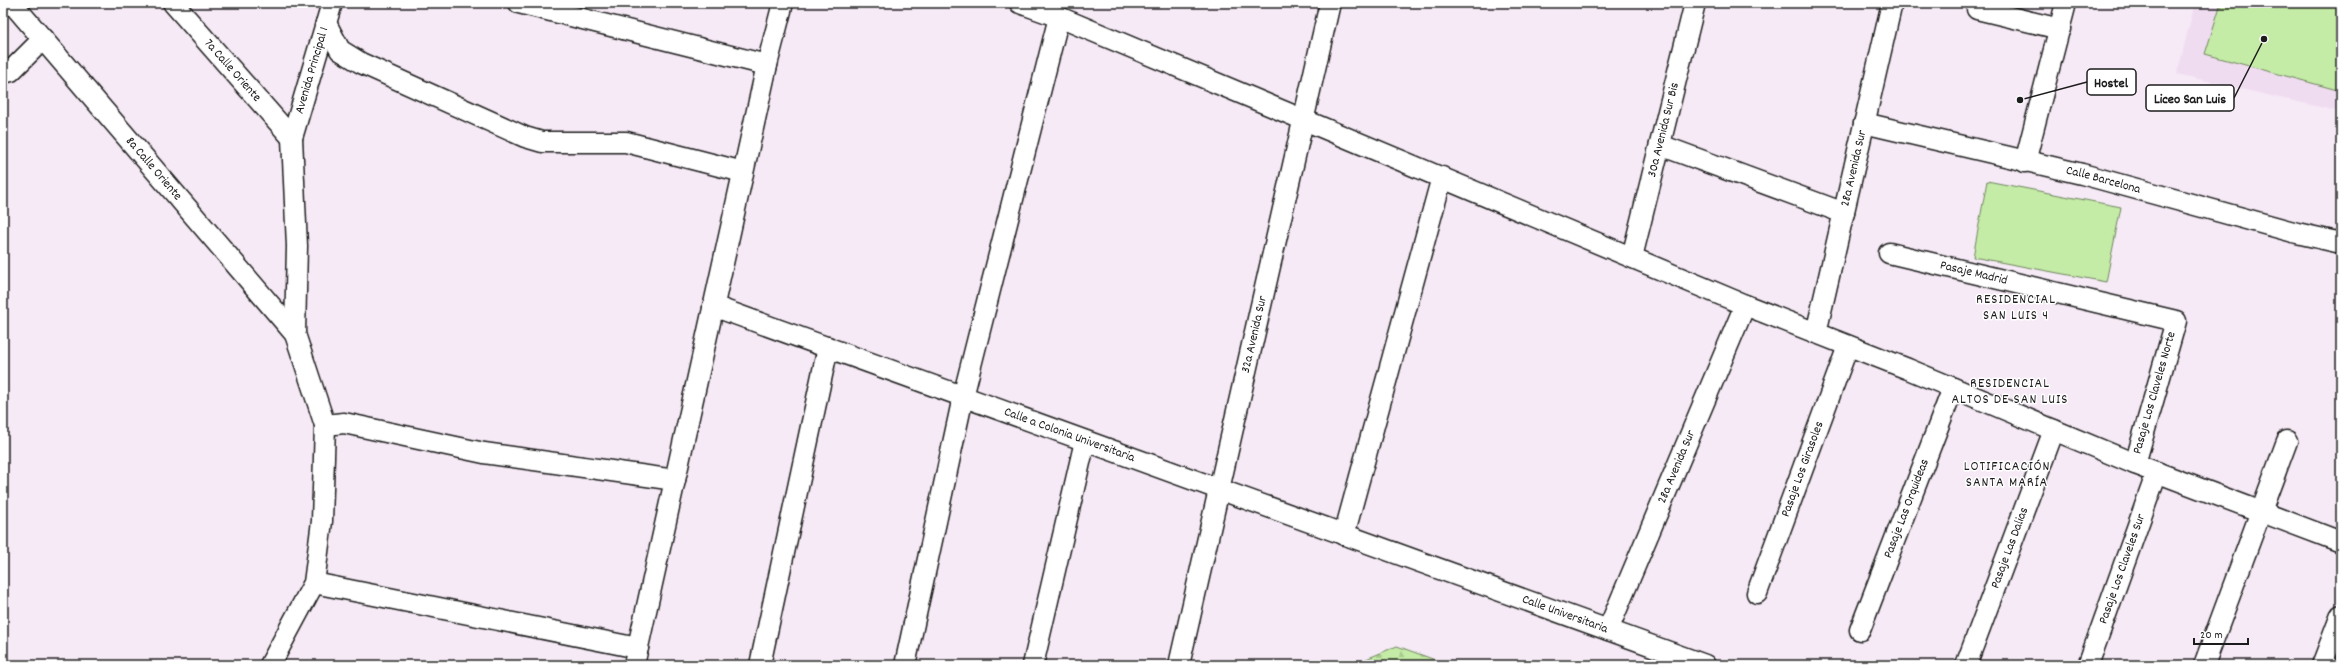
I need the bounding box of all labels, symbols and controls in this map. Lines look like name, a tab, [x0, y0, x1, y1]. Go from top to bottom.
street label: Avenida Principal 1	[290, 25, 334, 116]
street label: 7a Calle Oriente	[199, 35, 266, 106]
callout: Hostel	[2087, 69, 2136, 95]
text: Hostel	[2094, 74, 2129, 94]
street label: 30a Avenida Sur Bis	[1643, 80, 1684, 179]
callout: Liceo San Luis	[2146, 85, 2234, 111]
text: Liceo San Luis	[2154, 90, 2226, 110]
street label: 28a Avenida Sur	[1836, 128, 1872, 208]
street label: 8a Calle Oriente	[121, 133, 187, 205]
street label: Calle Barcelona	[2064, 161, 2144, 199]
street label: Pasaje Madrid	[1938, 256, 2009, 290]
district label: RESIDENCIAL SAN LUIS 4	[1976, 290, 2056, 326]
street label: 32a Avenida Sur	[1236, 294, 1272, 375]
street label: Pasaje Los Claveles Norte	[2128, 329, 2182, 457]
district label: RESIDENCIAL ALTOS DE SAN LUIS	[1951, 374, 2069, 410]
street label: Calle a Colonia Universitaria	[1001, 403, 1138, 468]
street label: Pasaje Los Girasoles	[1776, 419, 1829, 520]
street label: 28a Avenida Sur	[1653, 427, 1701, 507]
street label: Pasaje Las Orquideas	[1879, 456, 1934, 561]
district label: LOTIFICACIÓN SANTA MARÍA	[1964, 457, 2050, 493]
street label: Pasaje Las Dalias	[1986, 505, 2034, 591]
street label: Pasaje Los Claveles Sur	[2094, 511, 2151, 627]
street label: Calle Universitaria	[1519, 590, 1611, 639]
scale bar	[2194, 620, 2248, 646]
text: 20 m	[2200, 627, 2223, 644]

